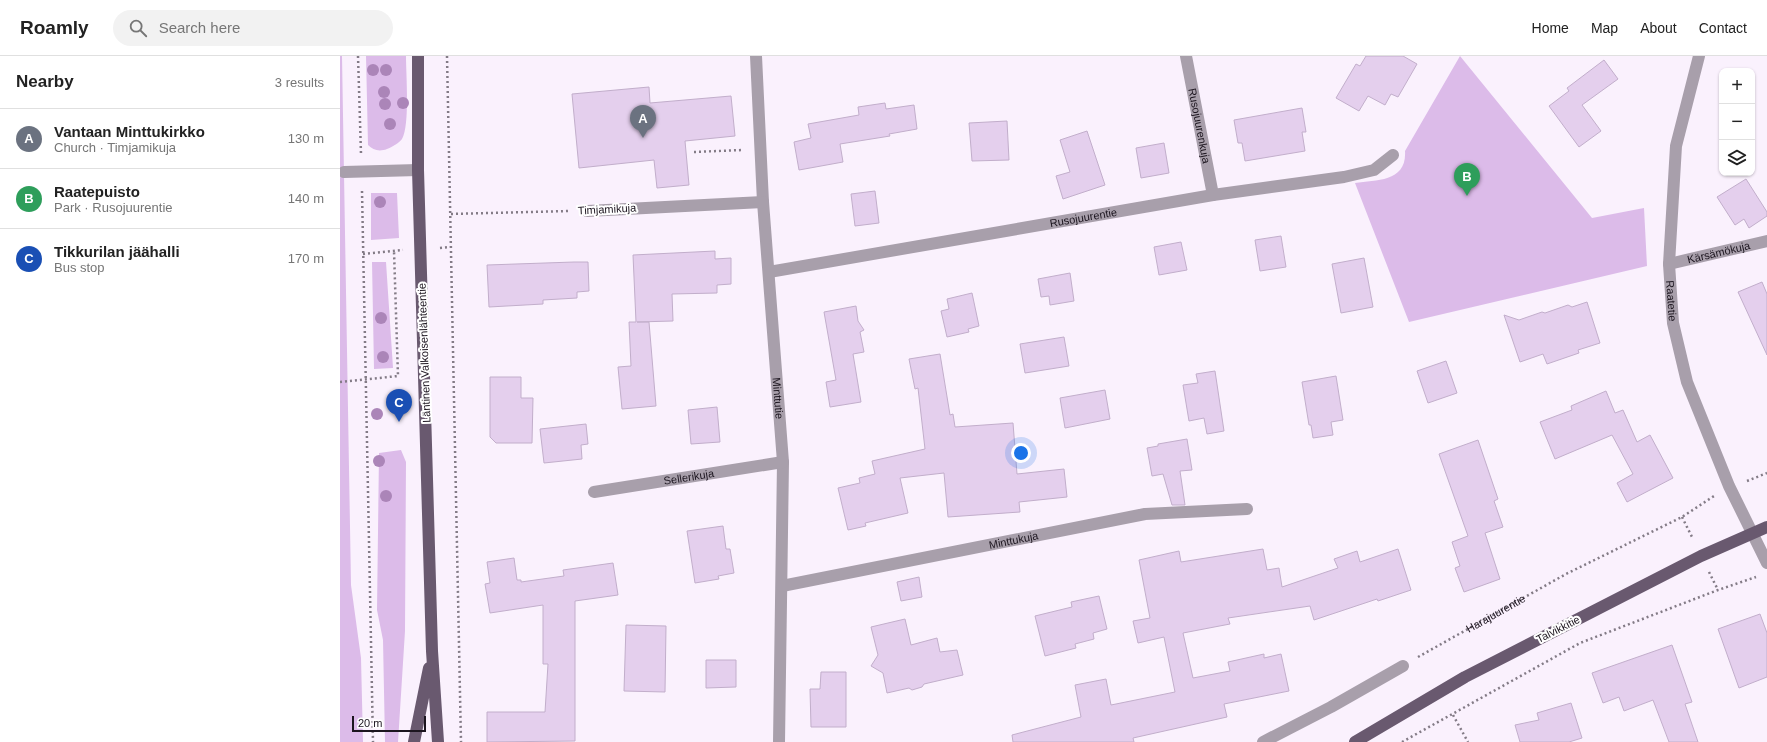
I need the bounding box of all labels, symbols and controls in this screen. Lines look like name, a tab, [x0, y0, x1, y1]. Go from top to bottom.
search box	[113, 10, 393, 46]
text: Roamly	[20, 17, 89, 38]
icon: search	[127, 17, 149, 39]
text: Search here	[159, 19, 240, 36]
text: Home	[1532, 20, 1569, 36]
text: Map	[1591, 20, 1618, 36]
text: About	[1640, 20, 1677, 36]
text: Contact	[1699, 20, 1747, 36]
map controls	[1719, 68, 1755, 176]
button: +	[1719, 68, 1755, 104]
text: Nearby	[16, 72, 74, 91]
text: 3 results	[275, 75, 324, 90]
street label: Rusojuurenkuja	[1186, 87, 1213, 165]
button: −	[1719, 104, 1755, 140]
pin: A	[630, 105, 656, 138]
text: Vantaan Minttukirkko	[54, 123, 205, 140]
text: A	[24, 131, 34, 146]
text: 130 m	[288, 131, 324, 146]
text: Church · Timjamikuja	[54, 140, 176, 155]
button: layers	[1719, 140, 1755, 176]
pin: B	[1454, 163, 1480, 196]
text: Raatepuisto	[54, 183, 140, 200]
text: B	[24, 191, 34, 206]
text: 140 m	[288, 191, 324, 206]
text: Park · Rusojuurentie	[54, 200, 173, 215]
street label: Timjamikuja	[578, 201, 637, 217]
street label: Rusojuurentie	[1049, 206, 1118, 229]
street label: Kärsämökuja	[1686, 239, 1752, 266]
text: Tikkurilan jäähalli	[54, 243, 180, 260]
text: C	[24, 251, 34, 266]
text: 170 m	[288, 251, 324, 266]
text: Bus stop	[54, 260, 105, 275]
street label: Raatetie	[1664, 280, 1679, 322]
street label: Läntinen Valkoisenlähteentie	[416, 283, 432, 423]
street label: Minttutie	[771, 377, 786, 419]
pin: C	[386, 389, 412, 422]
your location	[1011, 443, 1031, 463]
street label: Sellerikuja	[663, 467, 716, 487]
street label: Minttukuja	[988, 529, 1040, 551]
street label: Harajuurentie	[1464, 592, 1527, 635]
street label: Talvikkitie	[1534, 613, 1582, 645]
scale bar	[352, 714, 426, 733]
text: 20 m	[358, 717, 382, 729]

